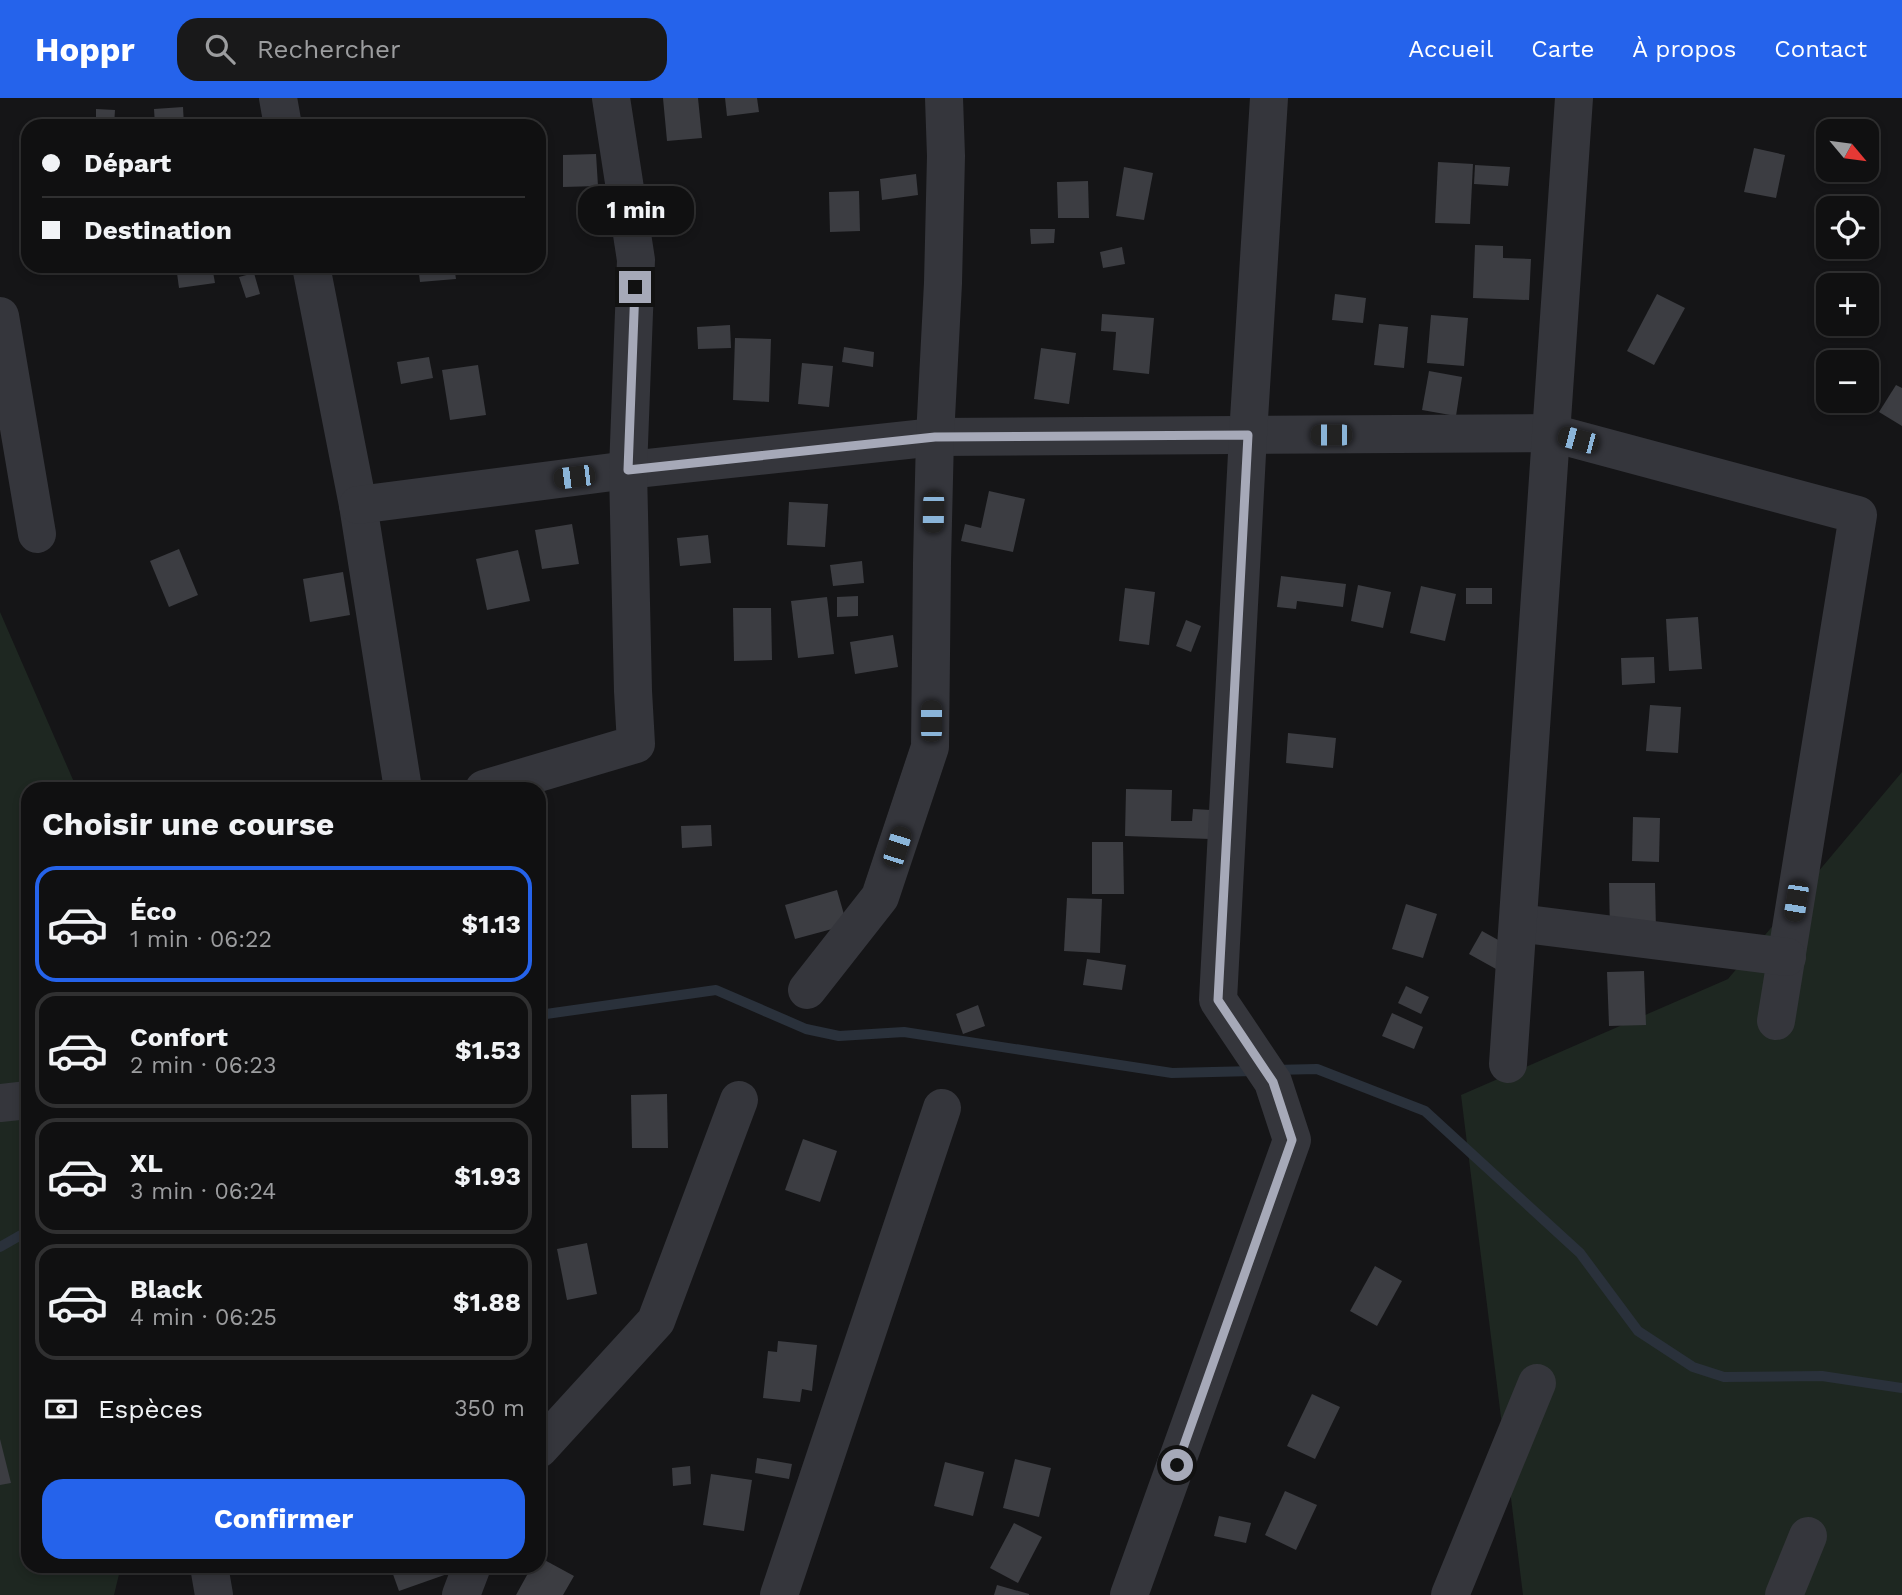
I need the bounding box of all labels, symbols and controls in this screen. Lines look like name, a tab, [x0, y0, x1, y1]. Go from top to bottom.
search box	[177, 18, 667, 81]
text: Hoppr	[35, 30, 135, 69]
icon: search	[201, 30, 239, 68]
text: Rechercher	[257, 34, 401, 64]
text: Accueil	[1408, 35, 1493, 63]
text: Carte	[1531, 35, 1594, 63]
text: À propos	[1632, 35, 1736, 63]
text: Contact	[1774, 35, 1867, 63]
north arrow	[1816, 119, 1880, 182]
map controls	[1816, 119, 1879, 413]
text: Départ	[84, 148, 171, 178]
callout: 1 min	[577, 186, 693, 234]
button: locate	[1816, 196, 1879, 259]
text: 1 min	[606, 197, 666, 224]
text: Destination	[84, 215, 232, 245]
route end	[619, 271, 651, 303]
button: +	[1816, 273, 1879, 336]
button: −	[1816, 350, 1879, 413]
car	[1555, 424, 1602, 456]
car	[1311, 425, 1353, 446]
car	[552, 464, 597, 490]
car	[923, 491, 944, 533]
car	[921, 700, 942, 742]
text: Choisir une course	[42, 805, 334, 843]
car	[881, 824, 914, 870]
car	[1783, 879, 1810, 923]
icon: car	[46, 893, 109, 956]
text: Éco	[130, 896, 177, 926]
text: $1.13	[462, 909, 521, 939]
text: 1 min · 06:22	[130, 926, 272, 953]
icon: car	[46, 1019, 109, 1082]
text: Confort	[130, 1022, 228, 1052]
text: $1.53	[455, 1035, 521, 1065]
text: 2 min · 06:23	[130, 1052, 276, 1079]
icon: car	[46, 1145, 109, 1208]
text: XL	[130, 1148, 163, 1178]
text: $1.93	[454, 1161, 521, 1191]
text: 3 min · 06:24	[130, 1178, 276, 1205]
icon: car	[46, 1271, 109, 1334]
text: Black	[130, 1274, 202, 1304]
text: $1.88	[453, 1287, 521, 1317]
text: 4 min · 06:25	[130, 1304, 277, 1331]
icon: cash	[42, 1390, 80, 1428]
text: Espèces	[98, 1394, 203, 1424]
text: 350 m	[454, 1395, 525, 1422]
route start	[1161, 1449, 1193, 1481]
button: Confirmer	[42, 1479, 525, 1559]

